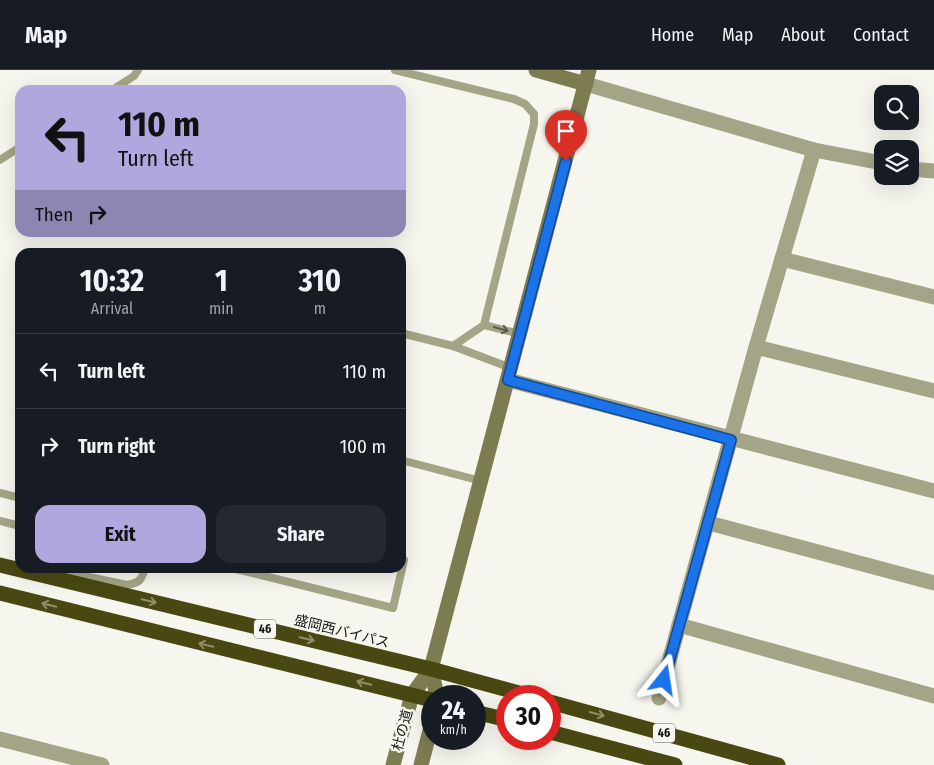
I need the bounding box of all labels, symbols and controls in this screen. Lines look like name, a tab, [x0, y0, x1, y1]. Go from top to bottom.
text: Map	[25, 21, 67, 49]
text: Home	[651, 24, 694, 46]
text: Map	[722, 24, 753, 46]
text: About	[781, 24, 825, 46]
text: Contact	[853, 24, 909, 46]
map controls	[874, 85, 919, 185]
button: search	[874, 85, 919, 130]
text: 110 m	[118, 103, 200, 145]
icon: left	[35, 105, 100, 170]
pin	[545, 110, 587, 161]
icon: arrive	[552, 117, 580, 145]
button: layers	[874, 140, 919, 185]
text: Turn left	[118, 145, 194, 172]
icon: right	[83, 200, 111, 228]
text: Then	[35, 203, 73, 226]
text: 10:32	[80, 263, 144, 299]
text: 1	[215, 263, 228, 299]
text: 310	[298, 263, 341, 299]
text: Arrival	[91, 299, 133, 318]
text: min	[209, 299, 234, 318]
text: m	[314, 299, 326, 318]
one-way arrow	[492, 325, 508, 335]
icon: left	[35, 357, 63, 385]
text: Turn left	[78, 360, 145, 383]
text: 110 m	[342, 360, 386, 383]
icon: right	[35, 432, 63, 460]
text: Turn right	[78, 435, 155, 458]
text: 100 m	[340, 435, 386, 458]
button: Exit	[35, 505, 206, 563]
button: Share	[216, 505, 386, 563]
one-way arrow	[141, 597, 157, 606]
one-way arrow	[41, 600, 57, 609]
street label: 盛岡西バイパス	[292, 611, 391, 652]
road number: 46	[254, 620, 276, 638]
one-way arrow	[299, 635, 315, 644]
one-way arrow	[199, 640, 215, 649]
position arrow	[637, 653, 689, 705]
one-way arrow	[357, 678, 373, 687]
speed limit sign: 30	[496, 685, 561, 750]
text: 24	[442, 696, 465, 726]
street label: 杜の道	[389, 708, 416, 753]
one-way arrow	[589, 710, 605, 720]
text: km/h	[440, 723, 467, 737]
road number: 46	[653, 724, 675, 742]

